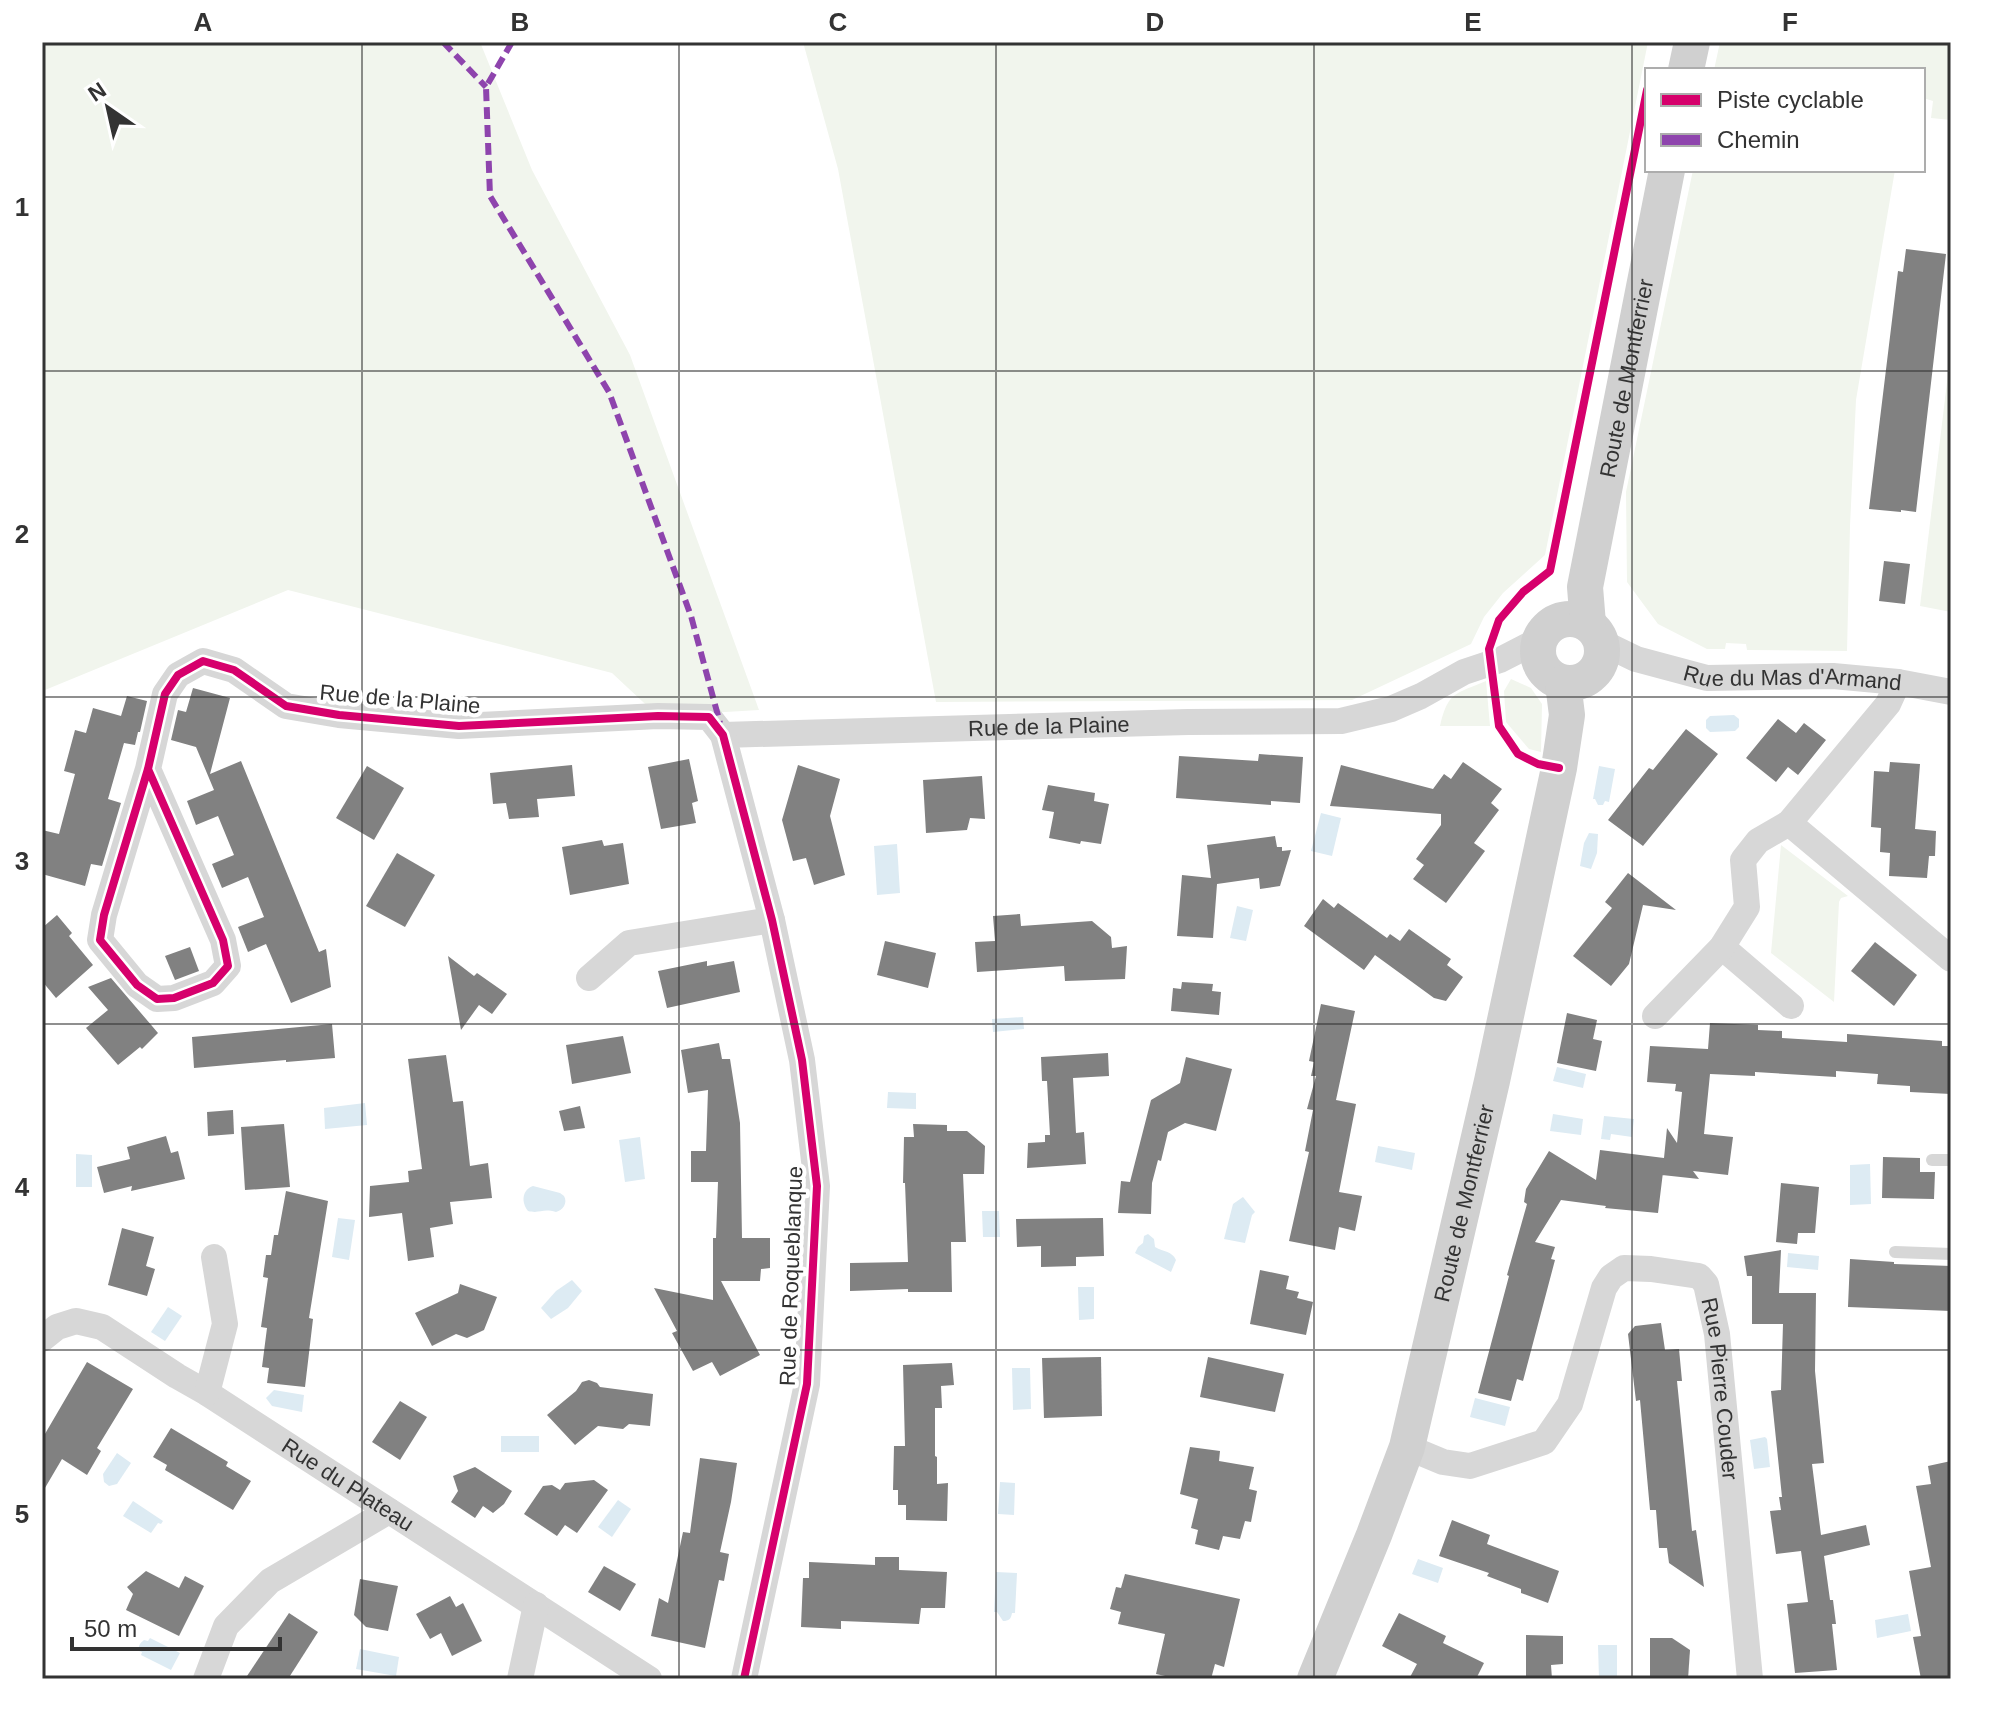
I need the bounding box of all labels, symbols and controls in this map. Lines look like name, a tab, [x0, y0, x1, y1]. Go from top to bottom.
text: A	[194, 7, 213, 37]
text: B	[511, 7, 529, 37]
text: C	[829, 7, 848, 37]
text: D	[1146, 7, 1164, 37]
text: E	[1464, 7, 1482, 37]
text: F	[1782, 7, 1798, 37]
north arrow	[68, 68, 148, 148]
legend	[1645, 68, 1925, 172]
text: N	[84, 77, 111, 107]
text: Piste cyclable	[1717, 86, 1864, 113]
text: Chemin	[1717, 126, 1800, 153]
text: 1	[15, 192, 29, 222]
street label: Route de Montferrier	[1594, 277, 1658, 480]
text: 2	[15, 519, 29, 549]
street label: Rue du Mas d'Armand	[1681, 660, 1903, 695]
street label: Rue de la Plaine	[318, 680, 482, 718]
street label: Rue de la Plaine	[968, 711, 1130, 741]
text: 3	[15, 846, 29, 876]
street label: Route de Montferrier	[1429, 1102, 1499, 1304]
street label: Rue de Roqueblanque	[775, 1166, 807, 1386]
text: 4	[15, 1172, 30, 1202]
street label: Rue Pierre Couder	[1697, 1295, 1743, 1481]
street label: Rue du Plateau	[278, 1433, 419, 1536]
text: 5	[15, 1499, 29, 1529]
scale bar	[72, 1601, 280, 1651]
text: 50 m	[84, 1615, 137, 1642]

